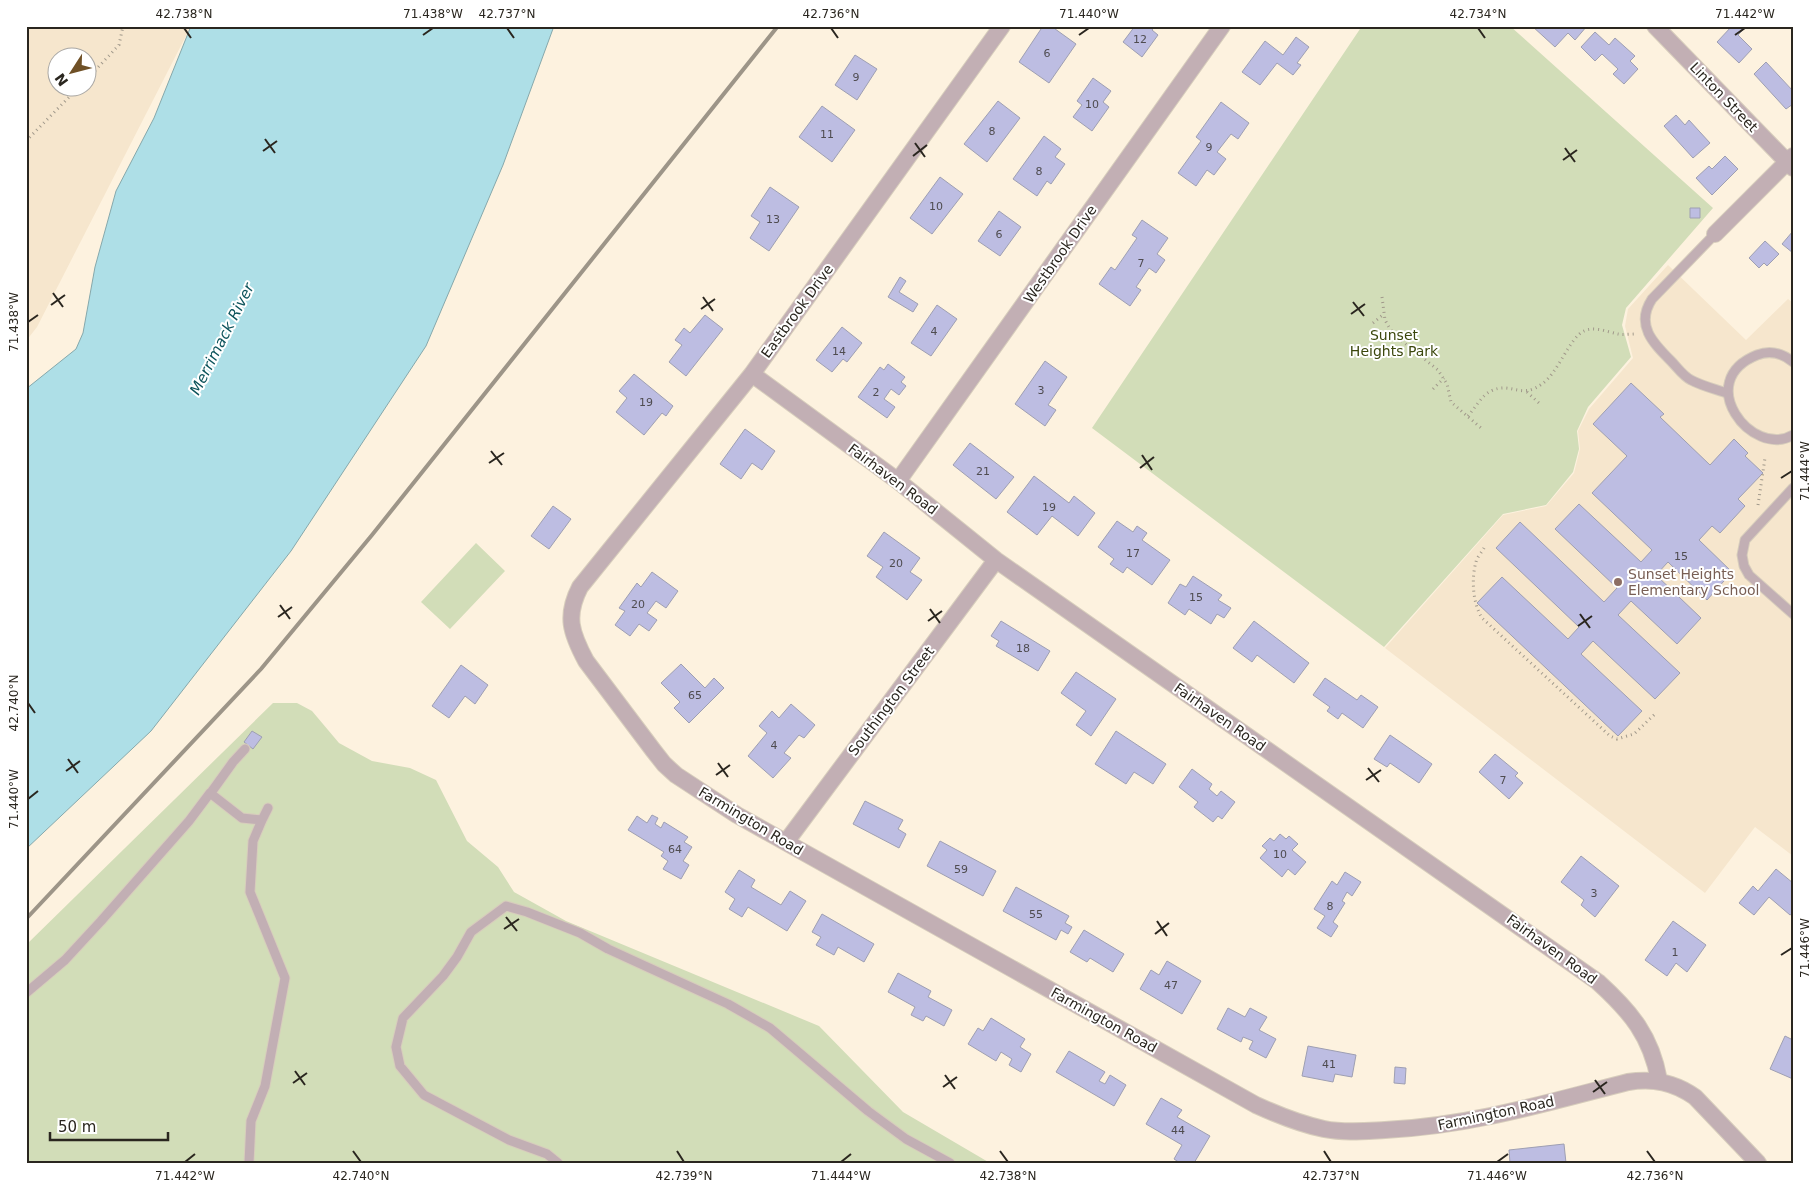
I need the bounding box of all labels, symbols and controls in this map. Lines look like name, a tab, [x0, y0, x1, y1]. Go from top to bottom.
text: 42.738°N	[156, 7, 212, 21]
text: 71.438°W	[403, 7, 463, 21]
text: 42.737°N	[479, 7, 535, 21]
text: 42.736°N	[803, 7, 859, 21]
text: 71.440°W	[1059, 7, 1119, 21]
text: 42.734°N	[1450, 7, 1506, 21]
text: 71.442°W	[1715, 7, 1775, 21]
house number: 12	[1133, 33, 1147, 46]
house number: 6	[1044, 47, 1051, 60]
north arrow	[48, 48, 98, 98]
street label: Linton Street	[1687, 59, 1762, 135]
text: N	[52, 70, 71, 89]
house number: 9	[853, 71, 860, 84]
house number: 10	[1085, 98, 1099, 111]
house number: 8	[989, 125, 996, 138]
house number: 11	[820, 128, 834, 141]
house number: 9	[1206, 141, 1213, 154]
house number: 8	[1036, 165, 1043, 178]
house number: 10	[929, 200, 943, 213]
street label: Westbrook Drive	[1020, 202, 1100, 306]
house number: 13	[766, 213, 780, 226]
house number: 6	[996, 228, 1003, 241]
house number: 7	[1138, 257, 1145, 270]
street label: Eastbrook Drive	[758, 261, 836, 361]
water label: Merrimack River	[186, 279, 258, 398]
text: 71.438°W	[7, 292, 21, 352]
house number: 4	[931, 325, 938, 338]
park label: Sunset Heights Park	[1350, 327, 1439, 359]
house number: 14	[832, 345, 846, 358]
house number: 3	[1038, 384, 1045, 397]
house number: 2	[873, 386, 880, 399]
house number: 19	[639, 396, 653, 409]
street label: Fairhaven Road	[845, 440, 941, 518]
text: 71.444°W	[1798, 441, 1812, 501]
house number: 21	[976, 465, 990, 478]
house number: 19	[1042, 501, 1056, 514]
house number: 17	[1126, 547, 1140, 560]
house number: 15	[1674, 550, 1688, 563]
house number: 20	[889, 557, 903, 570]
place label: Sunset Heights Elementary School	[1628, 566, 1760, 598]
marker: Sunset Heights Elementary School	[1612, 576, 1624, 588]
house number: 15	[1189, 591, 1203, 604]
house number: 20	[631, 598, 645, 611]
house number: 18	[1016, 642, 1030, 655]
street label: Southington Street	[845, 643, 937, 759]
text: 42.740°N	[7, 675, 21, 731]
street label: Fairhaven Road	[1171, 680, 1269, 754]
house number: 65	[688, 689, 702, 702]
house number: 4	[771, 739, 778, 752]
text: 71.440°W	[7, 769, 21, 829]
house number: 7	[1500, 774, 1507, 787]
street label: Farmington Road	[696, 784, 806, 858]
house number: 64	[668, 843, 682, 856]
house number: 10	[1273, 848, 1287, 861]
house number: 59	[954, 863, 968, 876]
house number: 3	[1591, 887, 1598, 900]
house number: 8	[1327, 900, 1334, 913]
house number: 55	[1029, 908, 1043, 921]
street label: Fairhaven Road	[1504, 911, 1600, 987]
text: 71.446°W	[1798, 918, 1812, 978]
house number: 1	[1672, 946, 1679, 959]
house number: 47	[1164, 979, 1178, 992]
street label: Farmington Road	[1048, 984, 1160, 1056]
house number: 41	[1322, 1058, 1336, 1071]
street label: Farmington Road	[1436, 1093, 1556, 1133]
scale bar	[50, 1109, 168, 1141]
text: 50 m	[58, 1118, 96, 1136]
house number: 44	[1171, 1124, 1185, 1137]
text: 71.442°W	[155, 1169, 215, 1183]
text: 42.740°N	[333, 1169, 389, 1183]
text: 42.739°N	[656, 1169, 712, 1183]
text: 71.444°W	[811, 1169, 871, 1183]
text: 42.738°N	[980, 1169, 1036, 1183]
text: 42.737°N	[1303, 1169, 1359, 1183]
text: 71.446°W	[1467, 1169, 1527, 1183]
text: 42.736°N	[1627, 1169, 1683, 1183]

